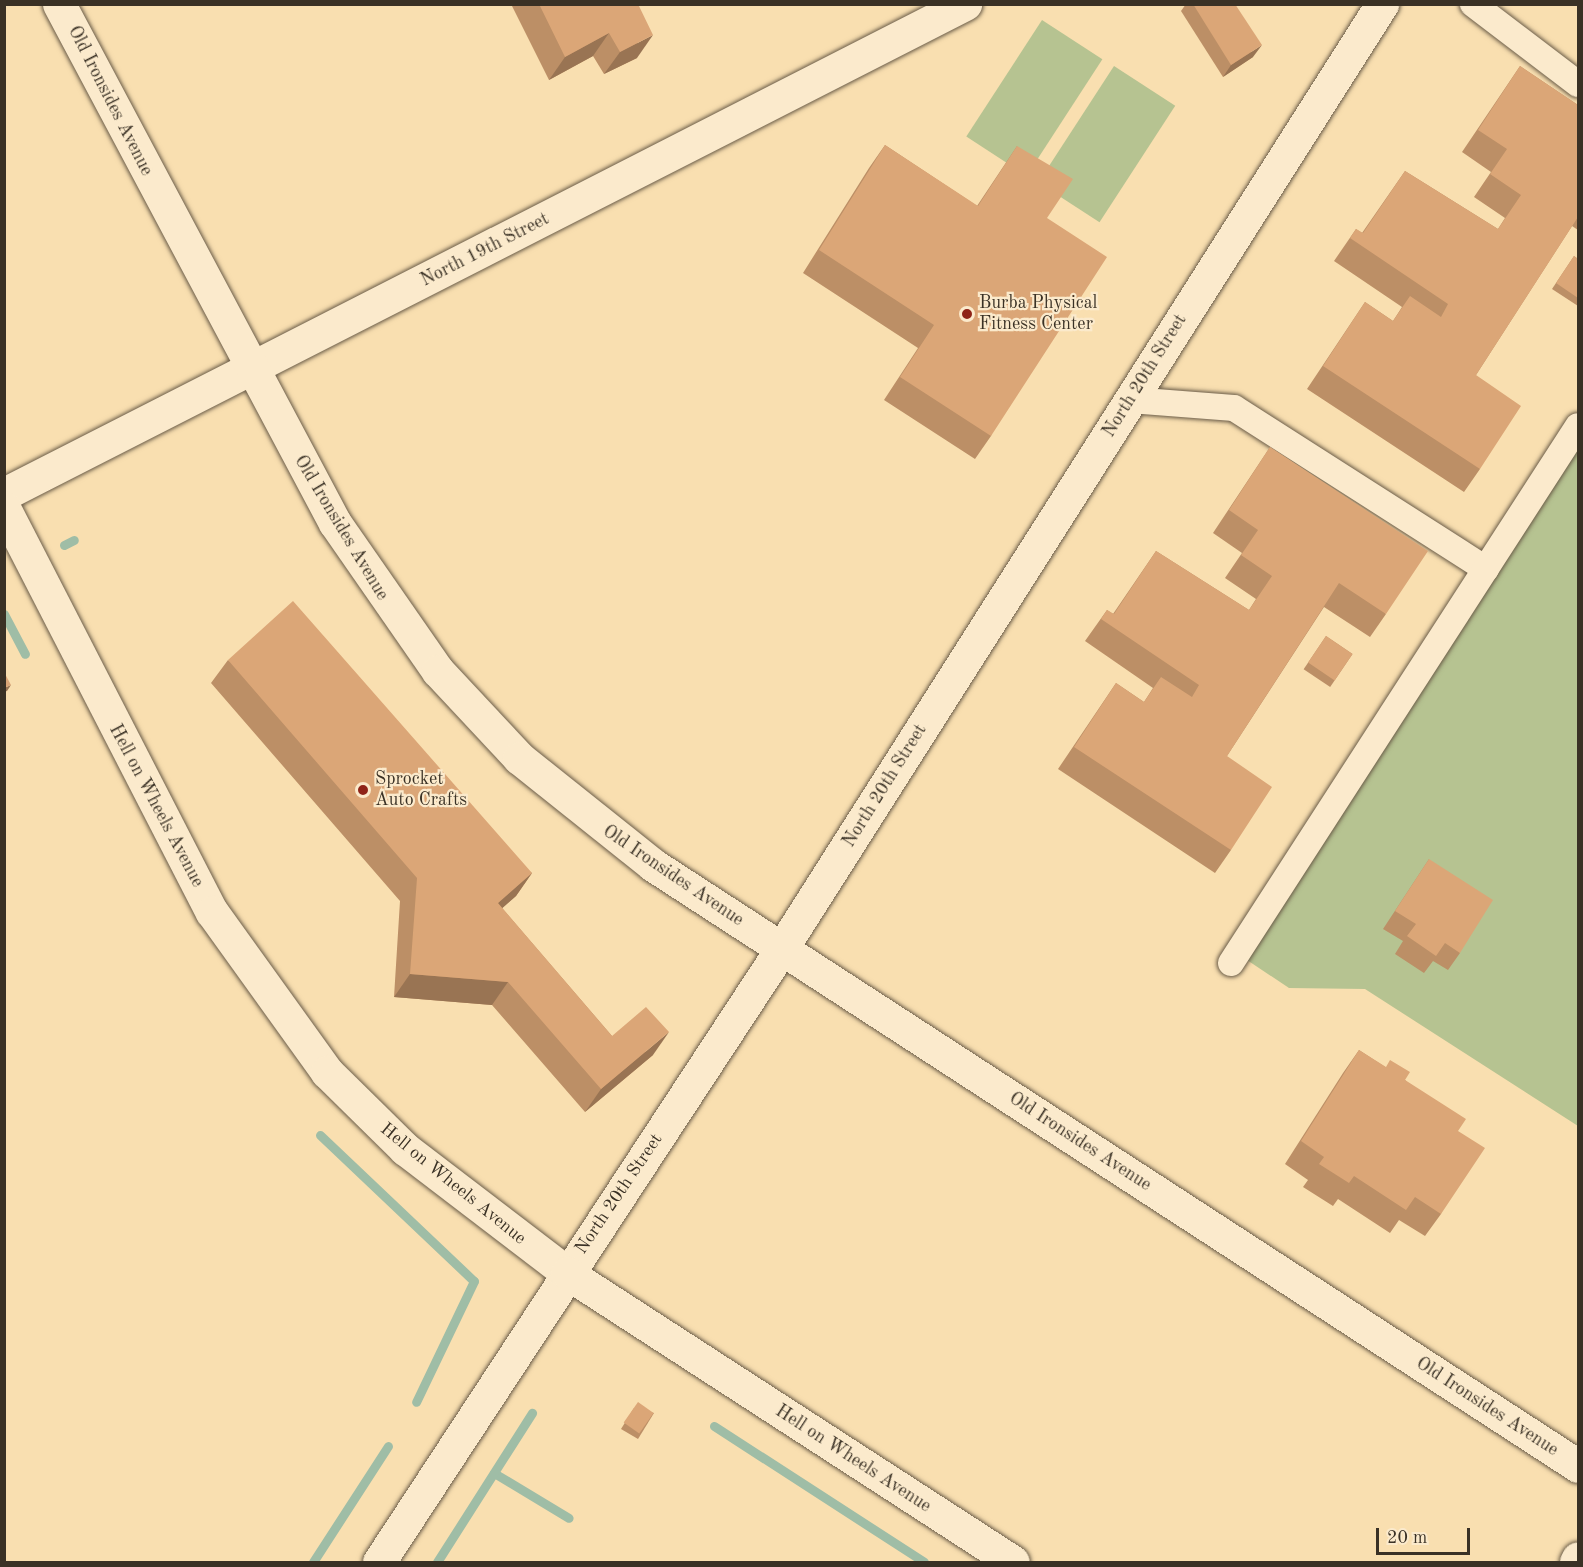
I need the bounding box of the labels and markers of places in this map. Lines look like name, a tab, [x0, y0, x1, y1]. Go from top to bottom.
place label: Burba Physical Fitness Center	[979, 293, 1097, 336]
marker: Burba Physical Fitness Center	[960, 307, 974, 321]
place label: Sprocket Auto Crafts	[375, 769, 467, 812]
marker: Sprocket Auto Crafts	[356, 783, 370, 797]

